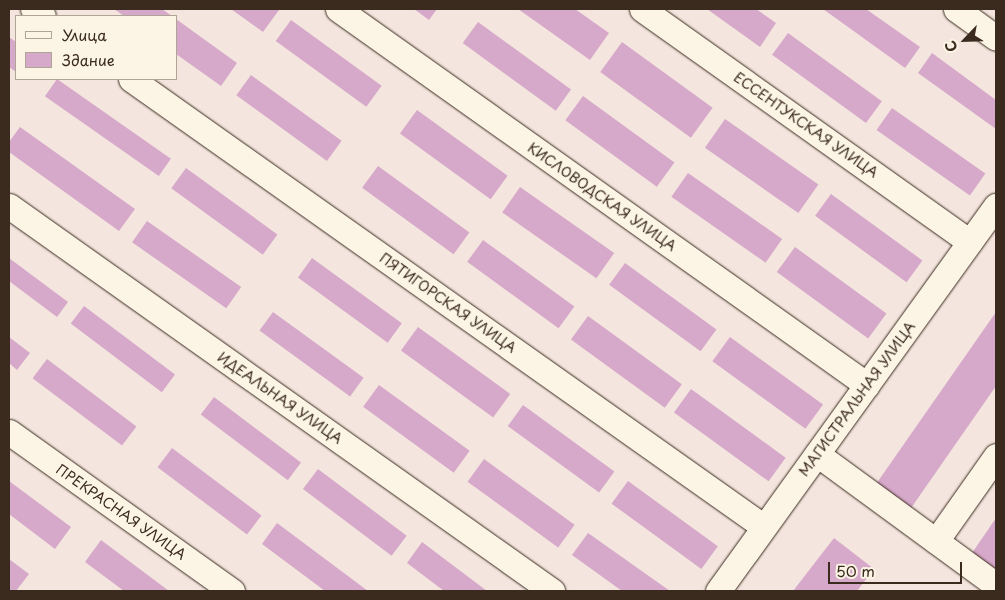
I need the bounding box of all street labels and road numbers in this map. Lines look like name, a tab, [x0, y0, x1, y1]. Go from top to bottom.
street label: ЕССЕНТУКСКАЯ УЛИЦА	[731, 69, 881, 181]
street label: КИСЛОВОДСКАЯ УЛИЦА	[525, 139, 679, 255]
street label: ПЯТИГОРСКАЯ УЛИЦА	[377, 250, 519, 356]
street label: МАГИСТРАЛЬНАЯ УЛИЦА	[795, 319, 919, 479]
street label: ИДЕАЛЬНАЯ УЛИЦА	[214, 349, 346, 447]
street label: ПРЕКРАСНАЯ УЛИЦА	[53, 461, 189, 563]

